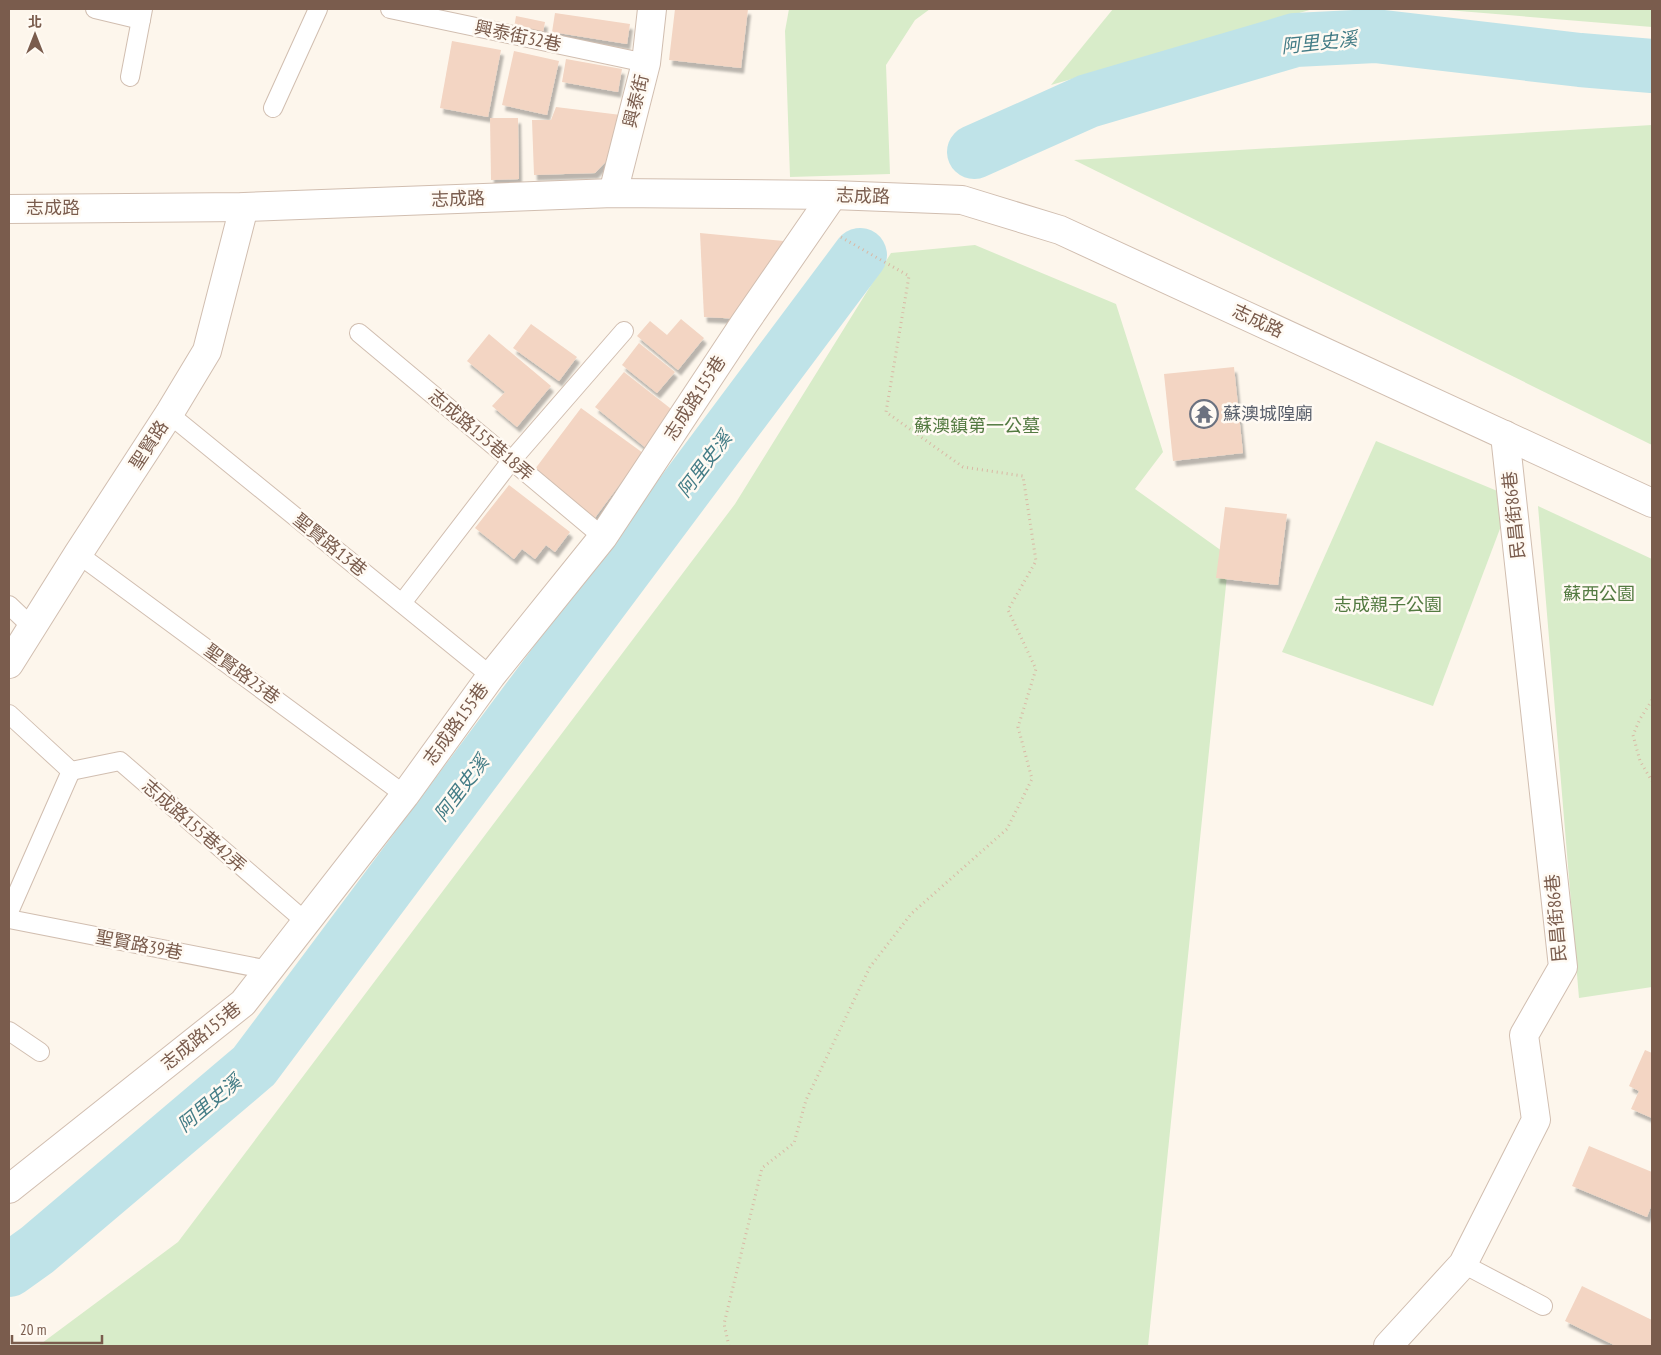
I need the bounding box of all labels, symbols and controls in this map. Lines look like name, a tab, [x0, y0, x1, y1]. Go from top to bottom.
north arrow	[10, 10, 60, 60]
text: 北	[28, 13, 42, 31]
street label: 興泰街32巷	[473, 15, 564, 56]
water label: 阿里史溪	[1280, 26, 1361, 58]
street label: 興泰街	[618, 72, 653, 130]
street label: 志成路	[836, 183, 890, 208]
street label: 志成路	[431, 186, 485, 211]
street label: 志成路	[26, 196, 80, 219]
street label: 志成路	[1229, 299, 1288, 342]
street label: 志成路155巷	[659, 351, 730, 444]
street label: 志成路155巷18弄	[424, 384, 539, 485]
temple icon: 蘇澳城隍廟	[1189, 399, 1219, 429]
place label: 蘇澳城隍廟	[1223, 402, 1313, 425]
park label: 蘇澳鎮第一公墓	[914, 414, 1040, 437]
street label: 聖賢路	[124, 416, 173, 474]
water label: 阿里史溪	[672, 424, 738, 502]
street label: 民昌街86巷	[1497, 470, 1530, 560]
street label: 聖賢路13巷	[289, 508, 372, 581]
park label: 蘇西公園	[1563, 582, 1635, 605]
park label: 志成親子公園	[1334, 593, 1442, 616]
street label: 聖賢路23巷	[200, 638, 285, 709]
street label: 志成路155巷	[418, 678, 493, 769]
water label: 阿里史溪	[429, 748, 495, 826]
street label: 志成路155巷42弄	[138, 774, 251, 877]
street label: 民昌街86巷	[1540, 873, 1571, 963]
street label: 聖賢路39巷	[94, 925, 185, 964]
street label: 志成路155巷	[156, 996, 245, 1075]
water label: 阿里史溪	[172, 1067, 248, 1137]
scale bar	[12, 1312, 102, 1344]
text: 20 m	[20, 1320, 46, 1339]

